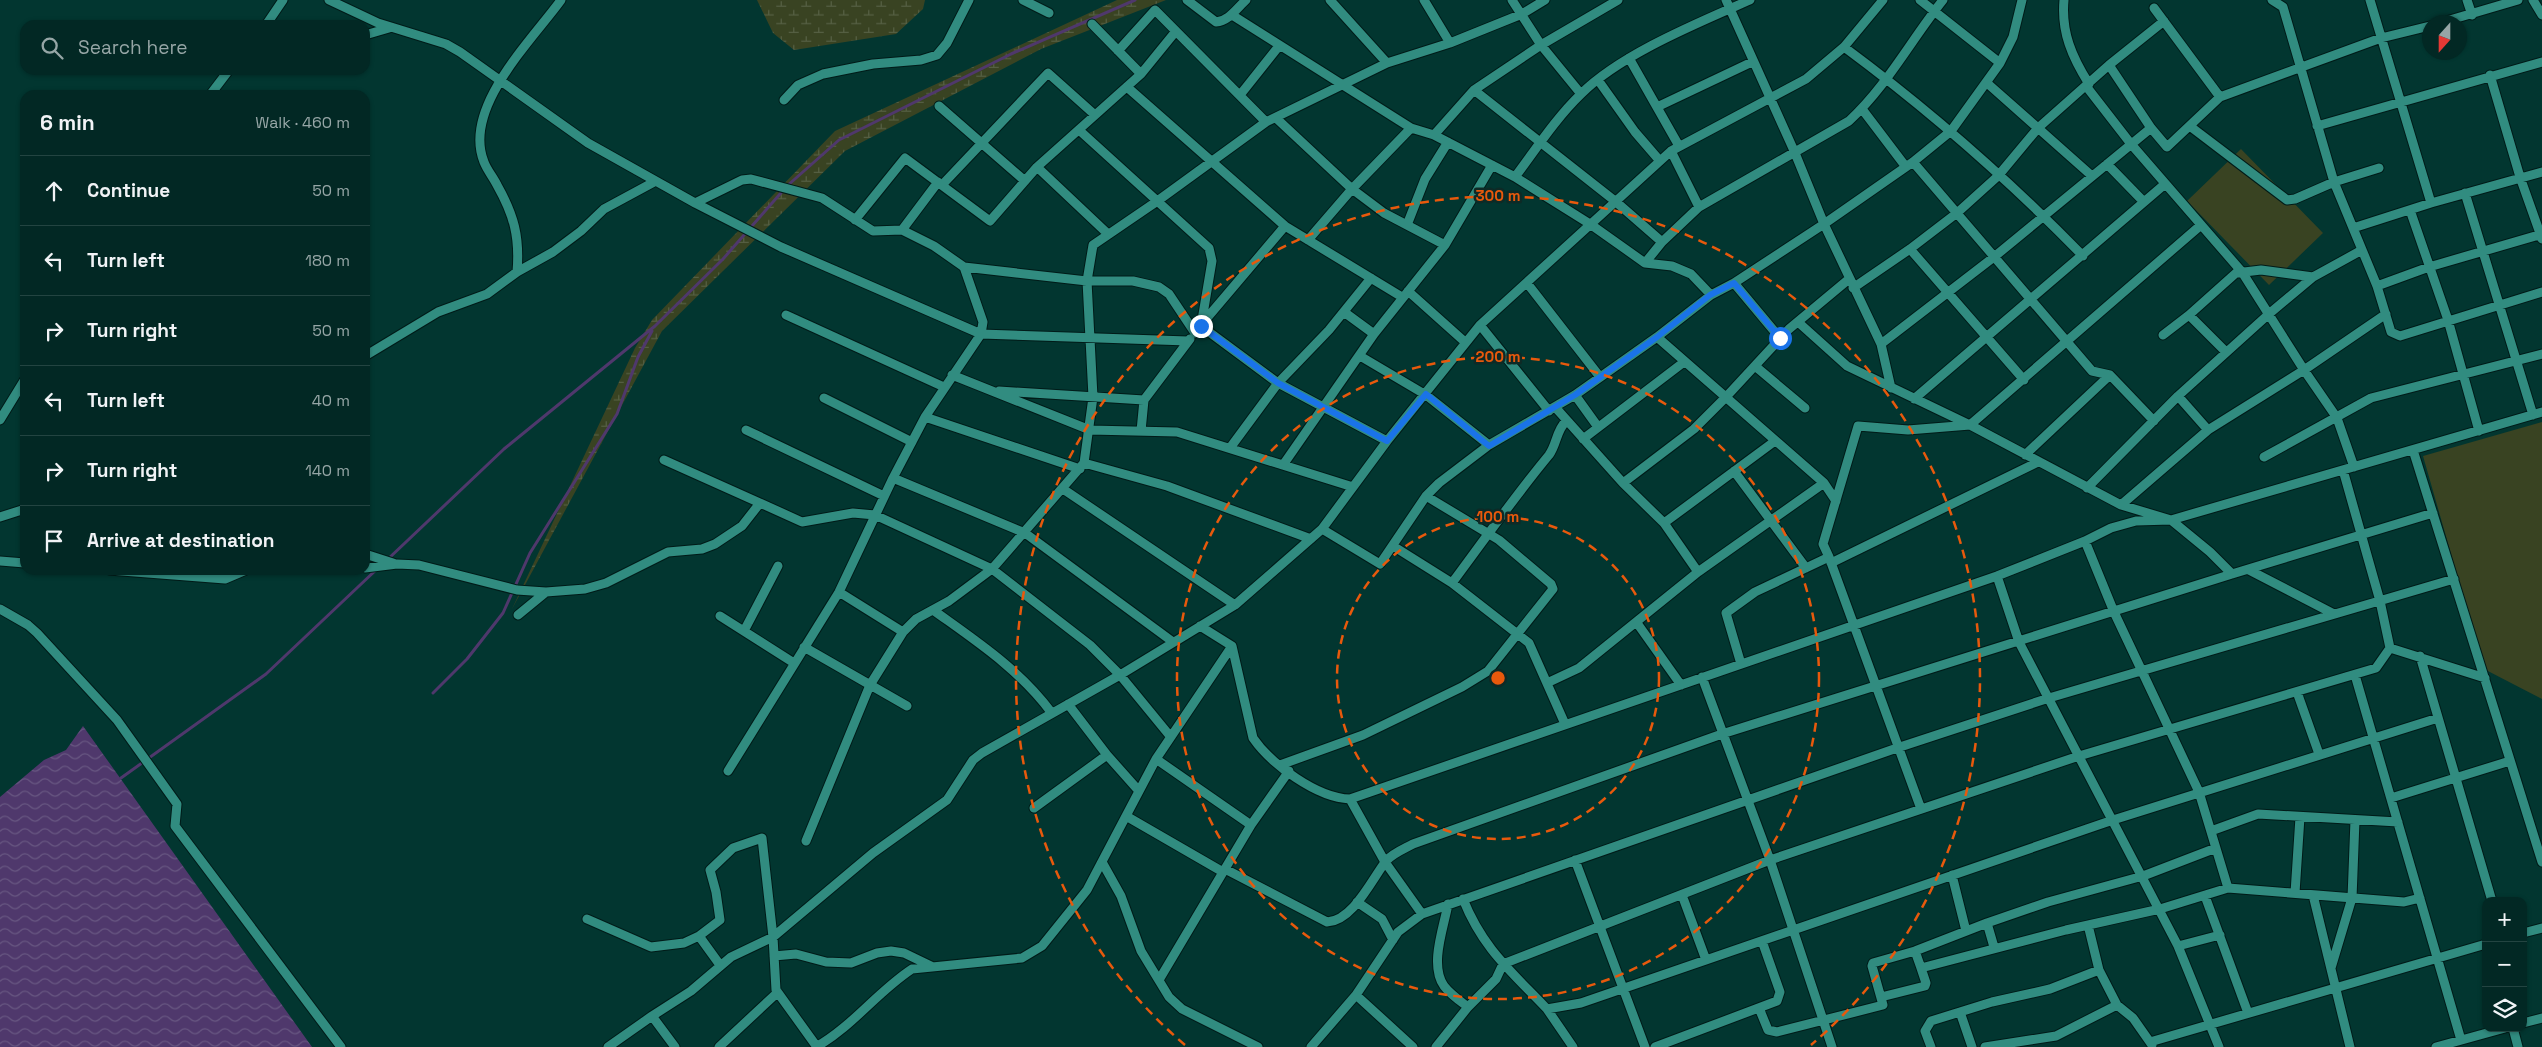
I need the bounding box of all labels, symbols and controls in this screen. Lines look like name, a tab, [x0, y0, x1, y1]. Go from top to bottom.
north arrow	[2422, 15, 2467, 60]
search box	[20, 20, 370, 75]
icon: search	[38, 34, 66, 62]
text: Search here	[78, 35, 188, 60]
text: 6 min	[40, 109, 95, 136]
text: Walk · 460 m	[255, 112, 350, 133]
icon: ahead	[40, 177, 68, 205]
text: Continue	[87, 178, 170, 203]
text: 50 m	[312, 180, 350, 201]
text: 300 m	[1475, 186, 1521, 205]
icon: left	[40, 247, 68, 275]
text: Turn left	[87, 248, 165, 273]
text: 180 m	[305, 250, 350, 271]
route end	[1190, 315, 1213, 338]
icon: right	[40, 317, 68, 345]
text: Turn right	[87, 318, 177, 343]
text: 50 m	[312, 320, 350, 341]
route start	[1769, 327, 1792, 350]
text: 200 m	[1476, 347, 1520, 366]
icon: left	[40, 387, 68, 415]
text: Turn left	[87, 388, 165, 413]
text: 40 m	[312, 390, 350, 411]
icon: right	[40, 457, 68, 485]
text: Turn right	[87, 458, 177, 483]
text: 140 m	[305, 460, 350, 481]
text: 100 m	[1477, 507, 1519, 526]
icon: arrive	[40, 527, 68, 555]
text: Arrive at destination	[87, 528, 275, 553]
centre of rings	[1489, 669, 1507, 687]
map controls	[2482, 897, 2527, 1032]
button: +	[2482, 897, 2527, 942]
button: −	[2482, 942, 2527, 987]
button: layers	[2482, 987, 2527, 1032]

